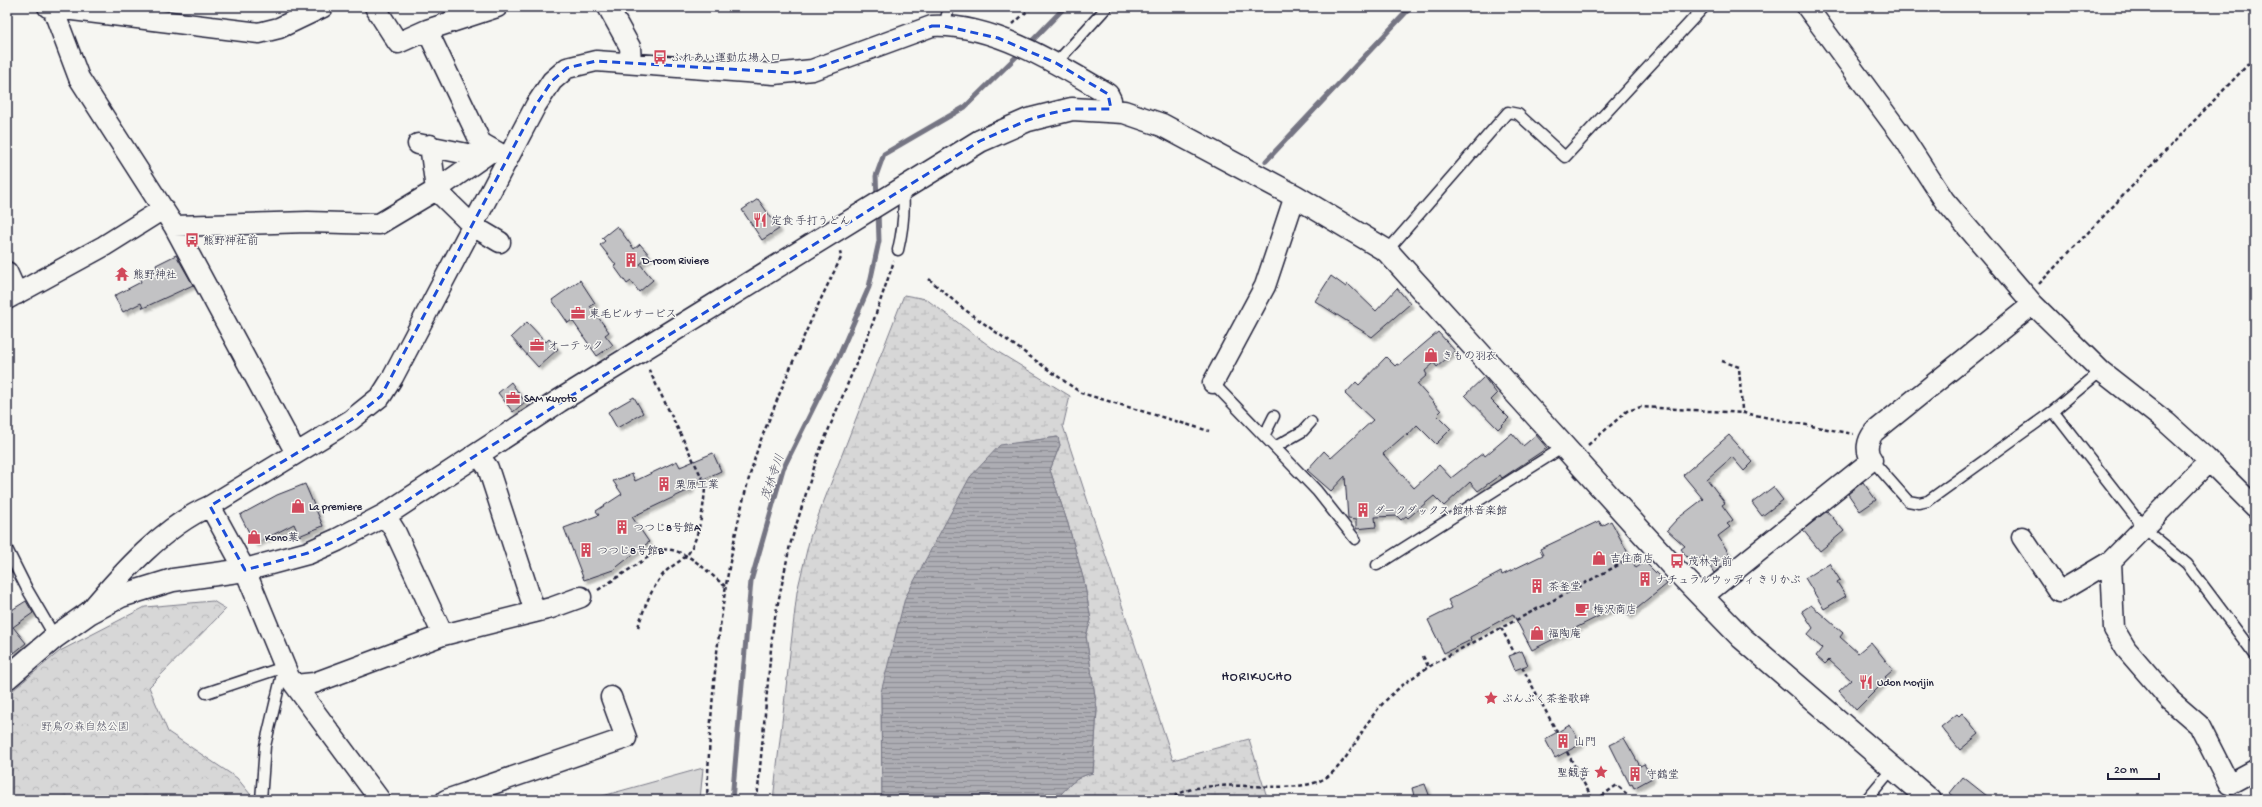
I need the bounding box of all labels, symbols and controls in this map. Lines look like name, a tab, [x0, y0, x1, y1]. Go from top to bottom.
bus stop icon: ふれあい運動広場入口	[652, 49, 668, 65]
place label: ふれあい運動広場入口	[671, 52, 781, 65]
restaurant icon: 定食 手打うどん	[752, 212, 768, 228]
place label: 定食 手打うどん	[771, 215, 851, 228]
bus stop icon: 熊野神社前	[184, 232, 200, 248]
place label: 熊野神社前	[203, 235, 258, 248]
building icon: D-room Riviere	[623, 252, 639, 268]
place label: D-room Riviere	[641, 256, 709, 268]
temple icon: 熊野神社	[114, 266, 130, 282]
place label: 熊野神社	[133, 269, 177, 282]
office icon: 東毛ビルサービス	[570, 305, 586, 321]
place label: 東毛ビルサービス	[589, 308, 677, 321]
office icon: オーテック	[529, 337, 545, 353]
place label: オーテック	[548, 341, 603, 353]
shop icon: きもの羽衣	[1423, 347, 1439, 363]
place label: きもの羽衣	[1442, 351, 1497, 363]
office icon: SAM Kuroto	[505, 390, 521, 406]
place label: SAM Kuroto	[524, 394, 577, 406]
water label: 茂林寺川	[759, 452, 788, 503]
building icon: 栗原工業	[656, 476, 672, 492]
place label: 栗原工業	[675, 479, 719, 492]
shop icon: La premiere	[290, 498, 306, 514]
place label: La premiere	[309, 502, 362, 514]
building icon: ダークダックス 館林音楽館	[1355, 502, 1371, 518]
place label: ダークダックス 館林音楽館	[1374, 505, 1507, 518]
building icon: つつじ8号館A	[614, 519, 630, 535]
place label: つつじ8号館A	[633, 522, 701, 535]
shop icon: Kono葉	[246, 529, 262, 545]
place label: Kono葉	[265, 532, 299, 545]
building icon: つつじ8号館B	[578, 542, 594, 558]
place label: つつじ8号館B	[597, 545, 664, 558]
shop icon: 吉住商店	[1591, 550, 1607, 566]
place label: 吉住商店	[1610, 553, 1654, 566]
bus stop icon: 茂林寺前	[1669, 553, 1685, 569]
place label: 茂林寺前	[1688, 556, 1732, 569]
building icon: ナチュラルウッディ きりかぶ	[1637, 571, 1653, 587]
place label: ナチュラルウッディ きりかぶ	[1656, 575, 1801, 587]
building icon: 茶釜堂	[1529, 578, 1545, 594]
place label: 茶釜堂	[1548, 581, 1581, 594]
cafe icon: 梅沢商店	[1574, 601, 1590, 617]
place label: 梅沢商店	[1593, 604, 1637, 617]
shop icon: 福陶庵	[1529, 625, 1545, 641]
place label: 福陶庵	[1548, 628, 1581, 641]
district label: HORIKUCHO	[1221, 670, 1293, 685]
restaurant icon: Udon Morijin	[1858, 674, 1874, 690]
place label: Udon Morijin	[1877, 678, 1935, 690]
place icon: ぶんぶく茶釜歌碑	[1483, 690, 1499, 706]
place label: ぶんぶく茶釜歌碑	[1502, 693, 1590, 706]
park label: 野鳥の森自然公園	[41, 721, 129, 734]
building icon: 山門	[1555, 733, 1571, 749]
place label: 山門	[1574, 737, 1596, 749]
scale bar	[2108, 755, 2159, 781]
place icon: 聖観音	[1593, 764, 1609, 780]
text: 20 m	[2114, 764, 2139, 778]
building icon: 守鶴堂	[1627, 766, 1643, 782]
place label: 聖観音	[1557, 767, 1590, 780]
place label: 守鶴堂	[1646, 769, 1679, 782]

